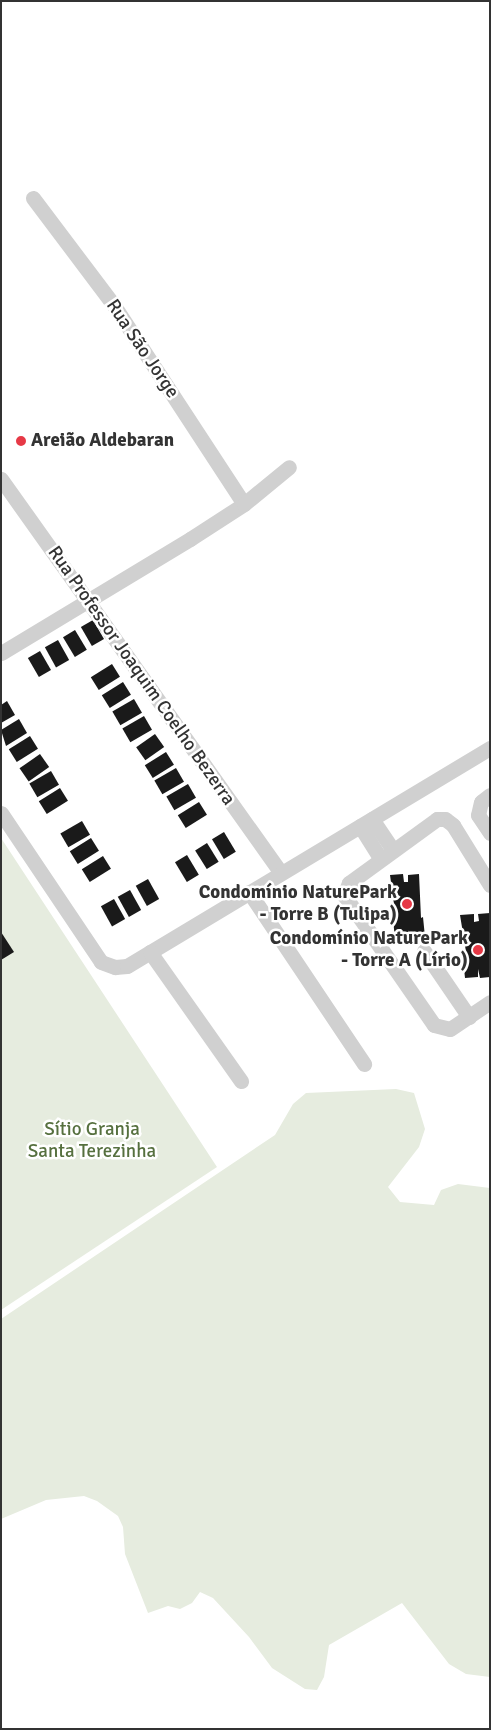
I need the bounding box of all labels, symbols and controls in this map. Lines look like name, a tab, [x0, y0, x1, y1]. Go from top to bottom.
street label: Rua São Jorge	[101, 295, 183, 403]
place label: Areião Aldebaran	[31, 430, 174, 452]
marker: Areião Aldebaran	[15, 435, 27, 447]
street label: Rua Professor Joaquim Coelho Bezerra	[42, 542, 240, 810]
place label: Condomínio NaturePark - Torre B (Tulipa)	[199, 882, 397, 926]
marker: Condomínio NaturePark - Torre B (Tulipa)	[401, 898, 413, 910]
place label: Condomínio NaturePark - Torre A (Lírio)	[270, 928, 468, 972]
marker: Condomínio NaturePark - Torre A (Lírio)	[472, 944, 484, 956]
park label: Sítio Granja Santa Terezinha	[28, 1119, 156, 1163]

